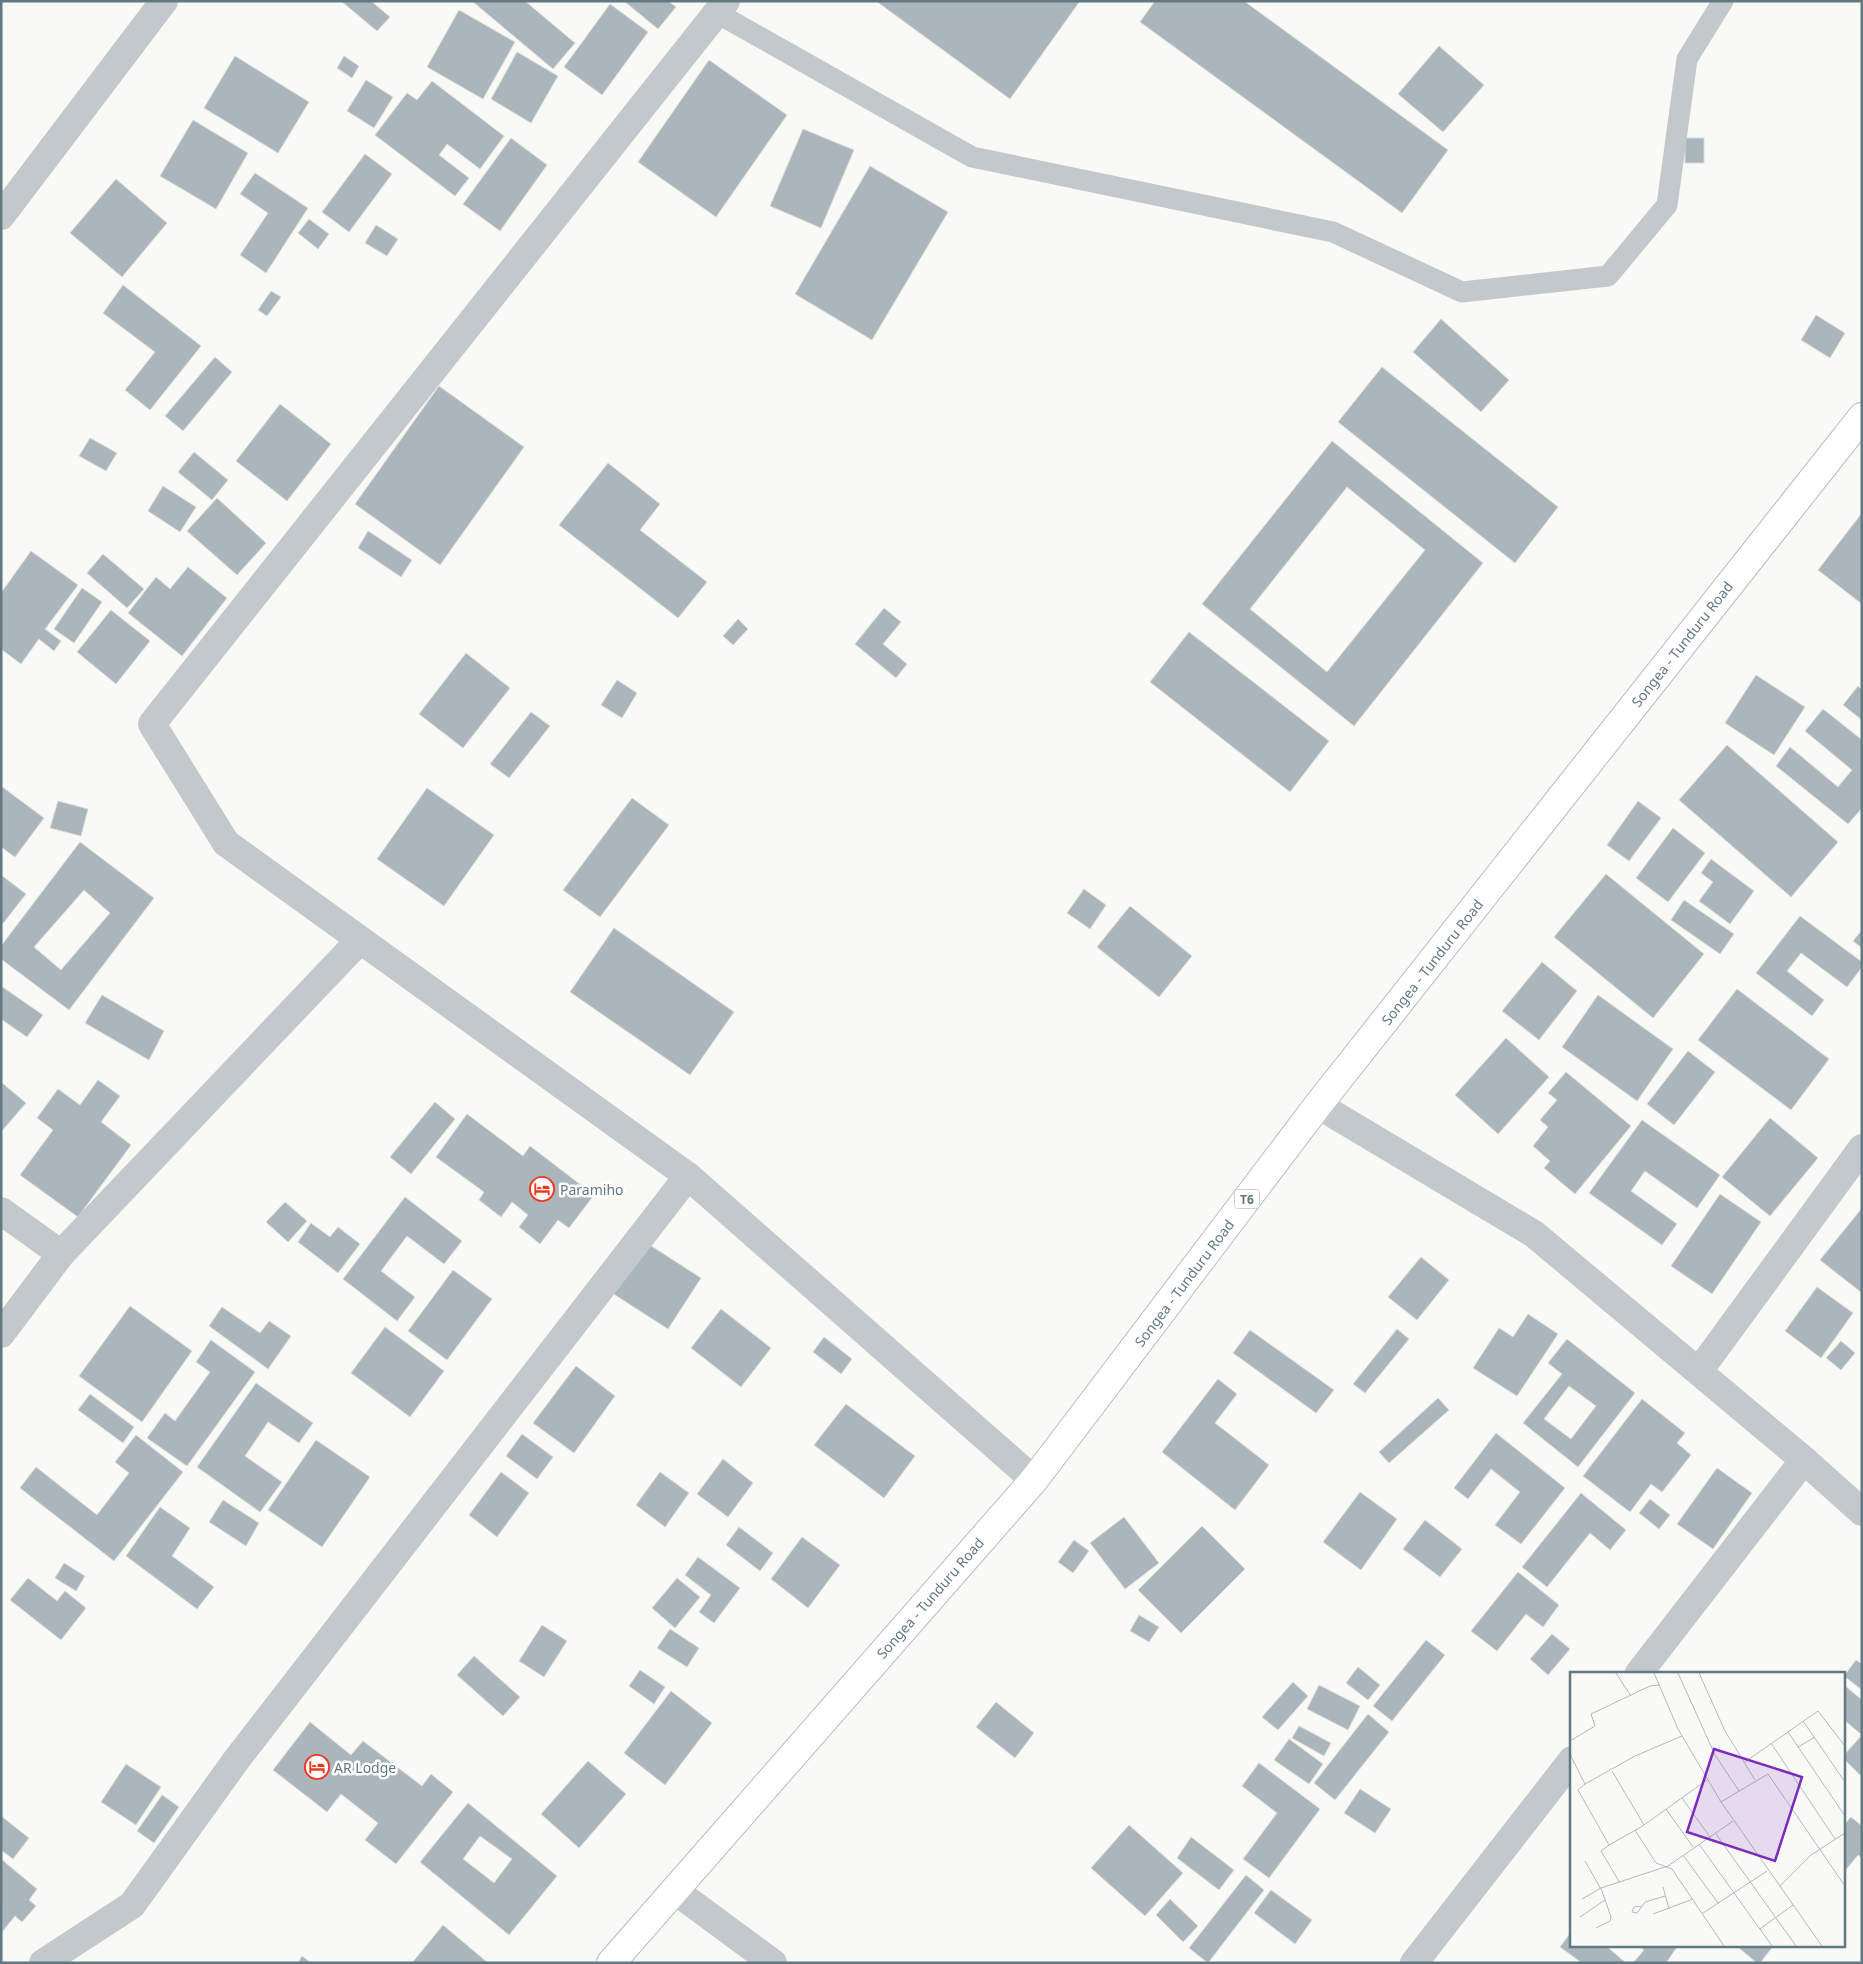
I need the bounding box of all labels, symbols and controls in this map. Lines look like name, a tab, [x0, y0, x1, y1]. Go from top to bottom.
street label: Songea - Tunduru Road	[1627, 577, 1737, 711]
street label: Songea - Tunduru Road	[1377, 895, 1487, 1029]
hotel icon: Paramiho	[529, 1176, 555, 1202]
place label: Paramiho	[560, 1180, 624, 1199]
road number: T6	[1234, 1190, 1260, 1208]
street label: Songea - Tunduru Road	[1130, 1216, 1238, 1350]
street label: Songea - Tunduru Road	[872, 1534, 988, 1662]
inset map	[1570, 1672, 1846, 1946]
hotel icon: AR Lodge	[304, 1754, 330, 1780]
place label: AR Lodge	[334, 1758, 396, 1777]

